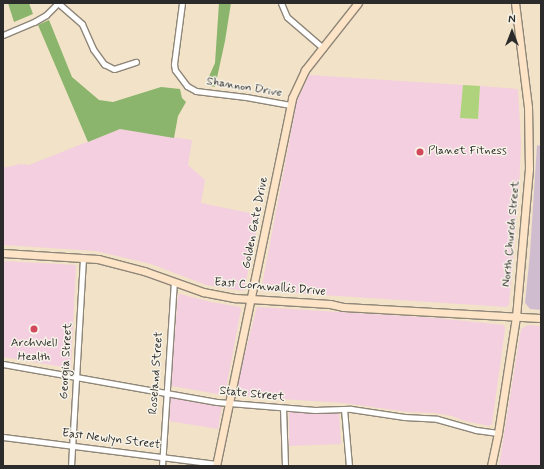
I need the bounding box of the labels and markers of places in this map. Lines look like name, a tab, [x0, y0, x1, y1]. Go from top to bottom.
place label: Planet Fitness	[428, 145, 508, 159]
marker: Planet Fitness	[415, 147, 425, 157]
marker: ArchWell Health	[28, 323, 40, 335]
place label: ArchWell Health	[11, 337, 57, 365]

